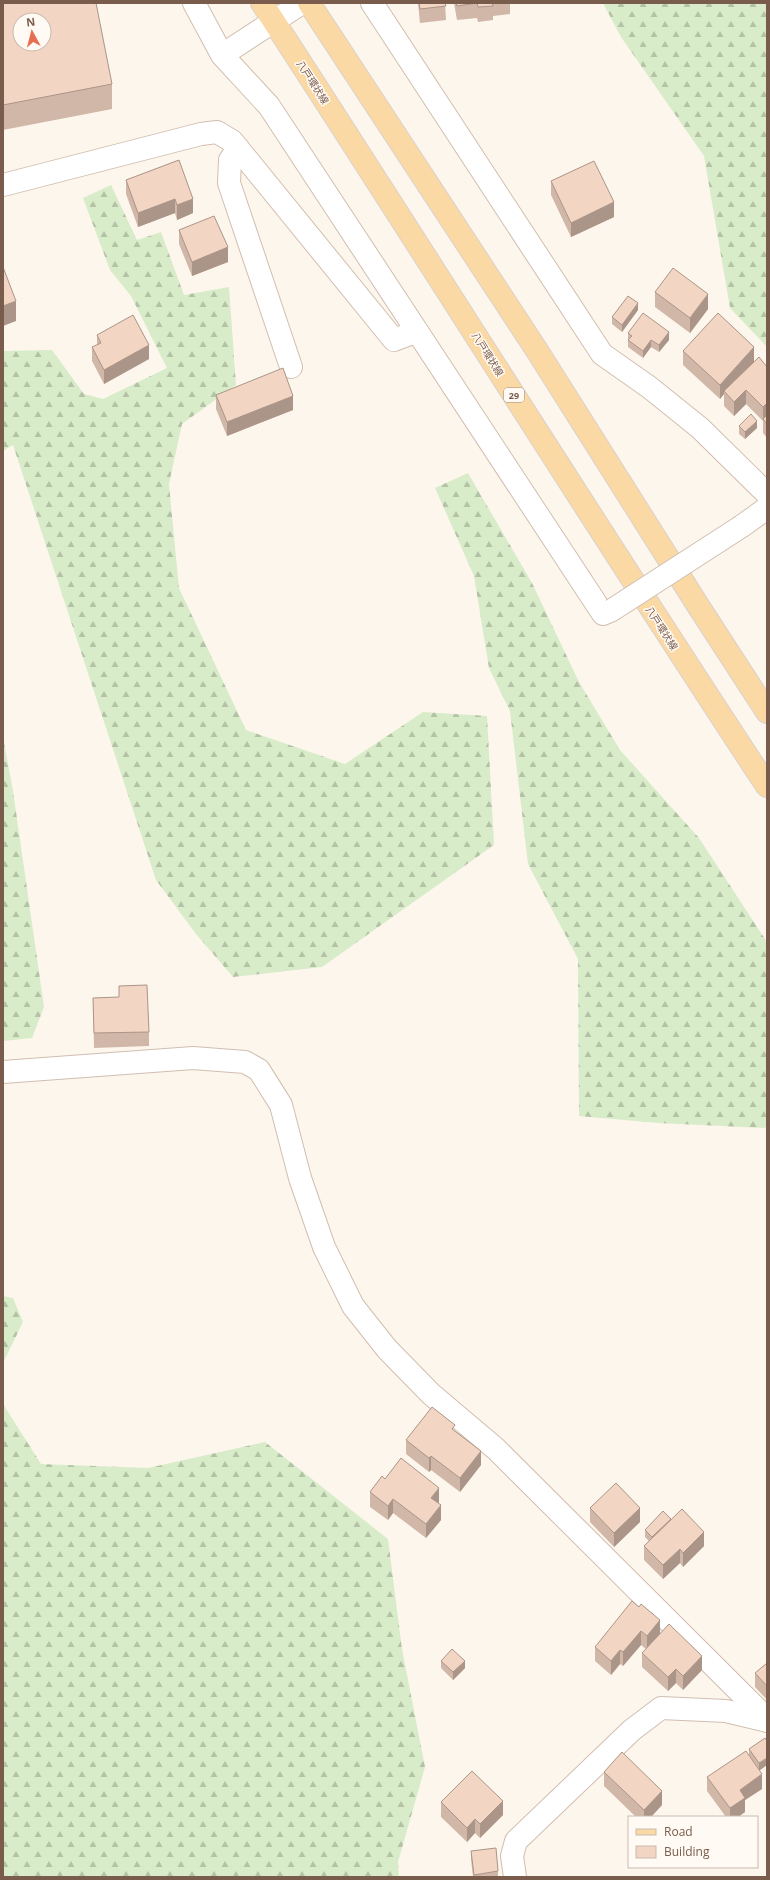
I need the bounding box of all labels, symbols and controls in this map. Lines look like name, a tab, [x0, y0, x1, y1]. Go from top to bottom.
north arrow	[12, 12, 52, 52]
text: N	[25, 14, 36, 30]
street label: 八戸環状線	[294, 57, 332, 107]
street label: 八戸環状線	[469, 329, 507, 379]
road number: 29	[504, 388, 524, 402]
street label: 八戸環状線	[643, 603, 681, 653]
legend	[628, 1816, 758, 1868]
text: Road	[664, 1823, 693, 1840]
text: Building	[664, 1843, 710, 1860]

